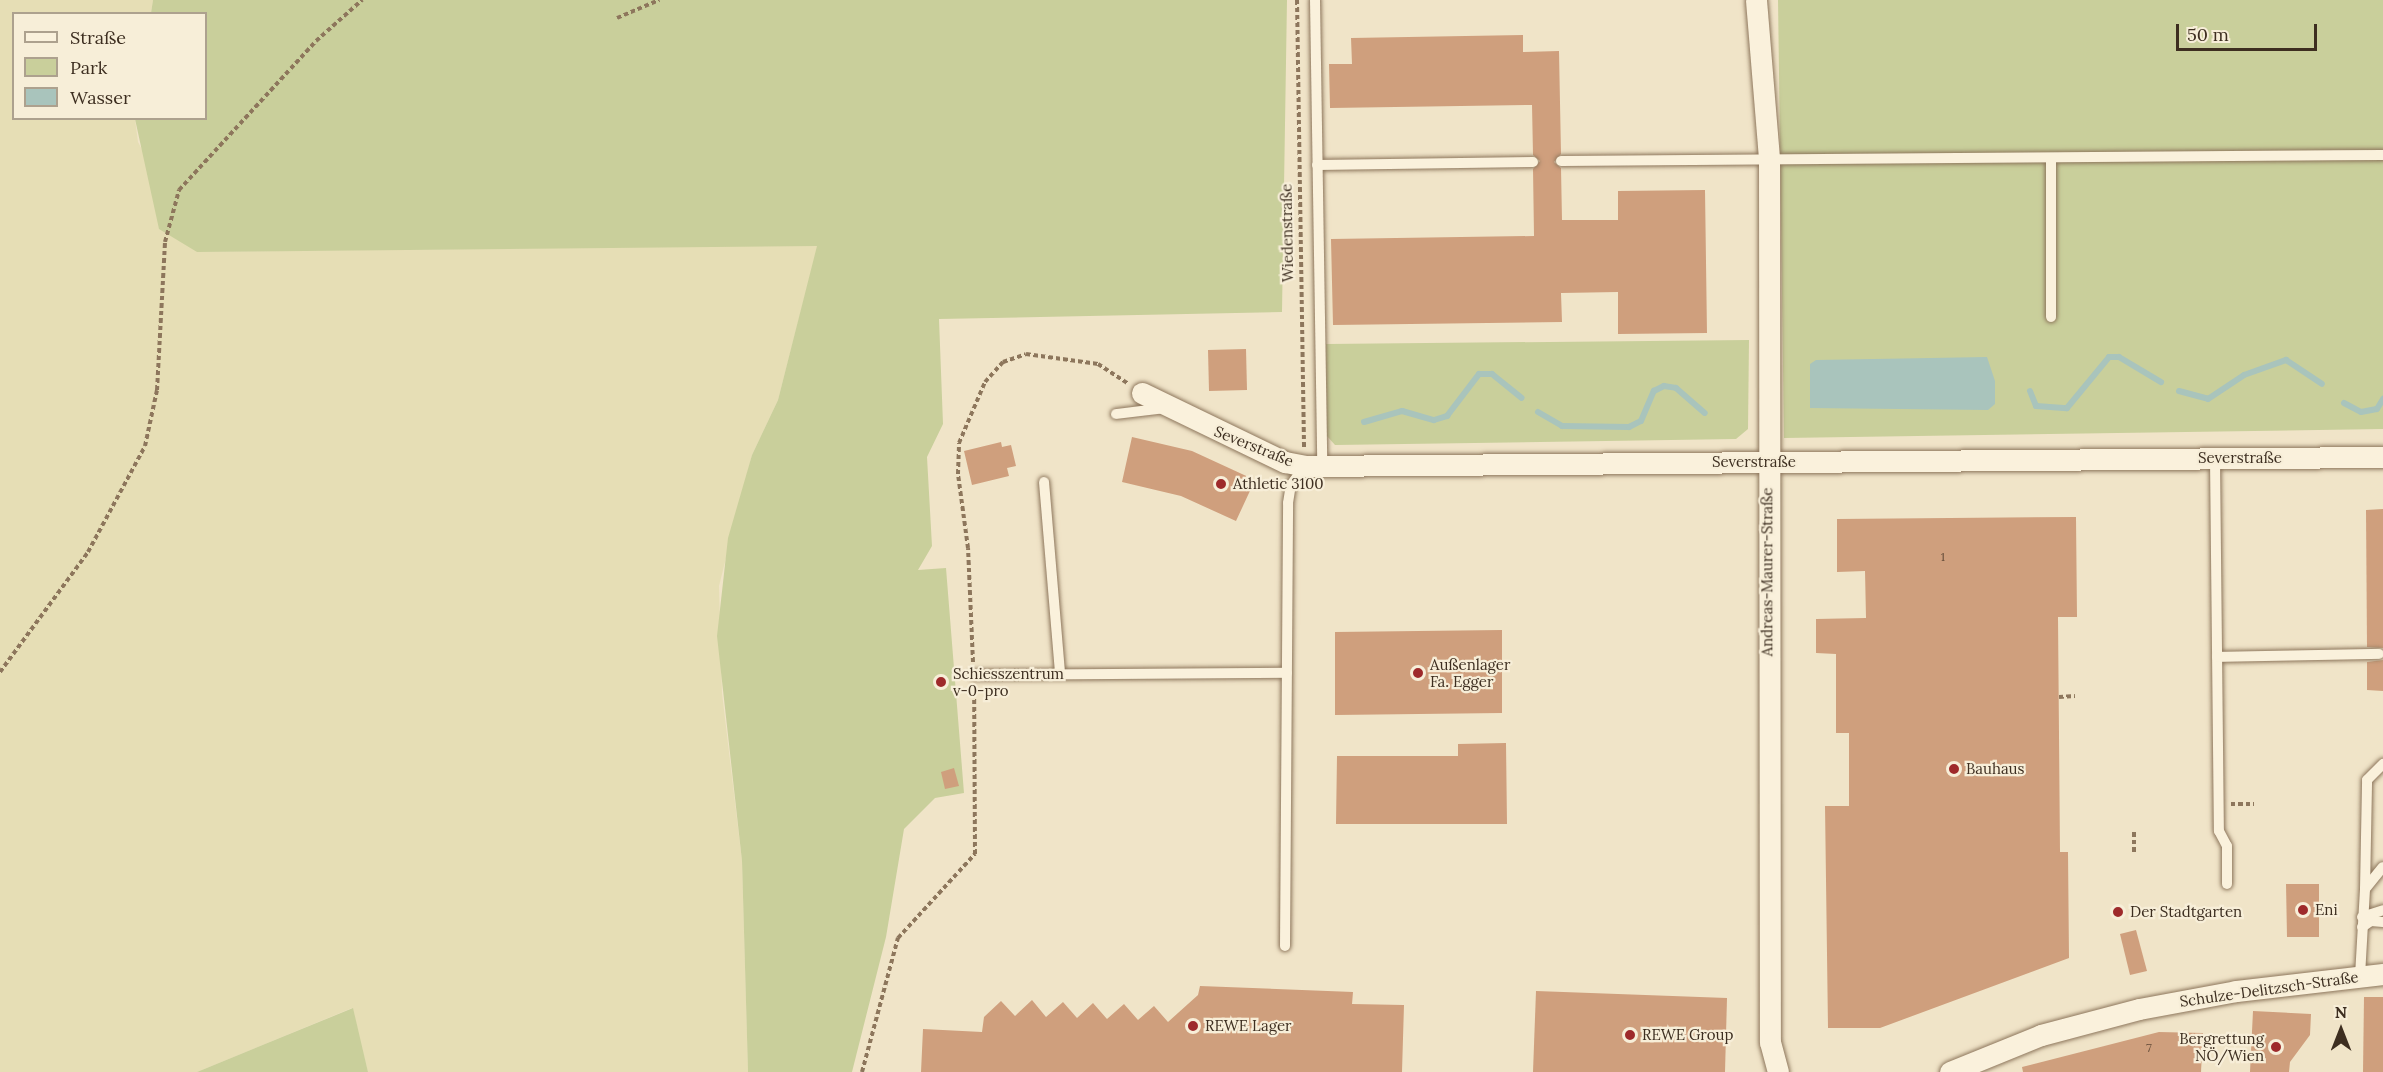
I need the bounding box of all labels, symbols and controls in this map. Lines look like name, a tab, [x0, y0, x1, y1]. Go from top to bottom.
legend	[12, 12, 207, 120]
scale bar	[2179, 12, 2320, 50]
text: 50 m	[2187, 23, 2229, 46]
text: Straße	[70, 26, 126, 49]
text: Park	[70, 56, 107, 79]
text: Wasser	[70, 86, 131, 109]
street label: Wiedenstraße	[1277, 184, 1297, 282]
street label: Severstraße	[1212, 422, 1296, 470]
street label: Severstraße	[2198, 449, 2282, 467]
street label: Severstraße	[1712, 453, 1796, 471]
place label: Athletic 3100	[1233, 475, 1324, 493]
marker: Athletic 3100	[1214, 477, 1228, 491]
street label: Andreas-Maurer-Straße	[1758, 488, 1776, 656]
house number: 1	[1941, 550, 1945, 564]
place label: Außenlager Fa. Egger	[1430, 655, 1510, 690]
place label: Schiesszentrum v-0-pro	[953, 664, 1064, 699]
marker: Außenlager Fa. Egger	[1411, 666, 1425, 680]
marker: Schiesszentrum v-0-pro	[934, 675, 948, 689]
place label: Bauhaus	[1966, 760, 2024, 778]
marker: Bauhaus	[1947, 762, 1961, 776]
place label: Eni	[2315, 901, 2338, 919]
place label: Der Stadtgarten	[2130, 903, 2242, 921]
marker: Eni	[2296, 903, 2310, 917]
marker: Der Stadtgarten	[2111, 905, 2125, 919]
street label: Schulze-Delitzsch-Straße	[2178, 968, 2360, 1010]
north arrow	[2311, 1000, 2371, 1060]
text: N	[2335, 1002, 2347, 1022]
place label: REWE Lager	[1205, 1017, 1292, 1035]
marker: REWE Lager	[1186, 1019, 1200, 1033]
place label: REWE Group	[1642, 1026, 1733, 1044]
marker: REWE Group	[1623, 1028, 1637, 1042]
place label: Bergrettung NÖ/Wien	[2179, 1029, 2264, 1064]
marker: Bergrettung NÖ/Wien	[2269, 1040, 2283, 1054]
house number: 7	[2146, 1041, 2152, 1055]

